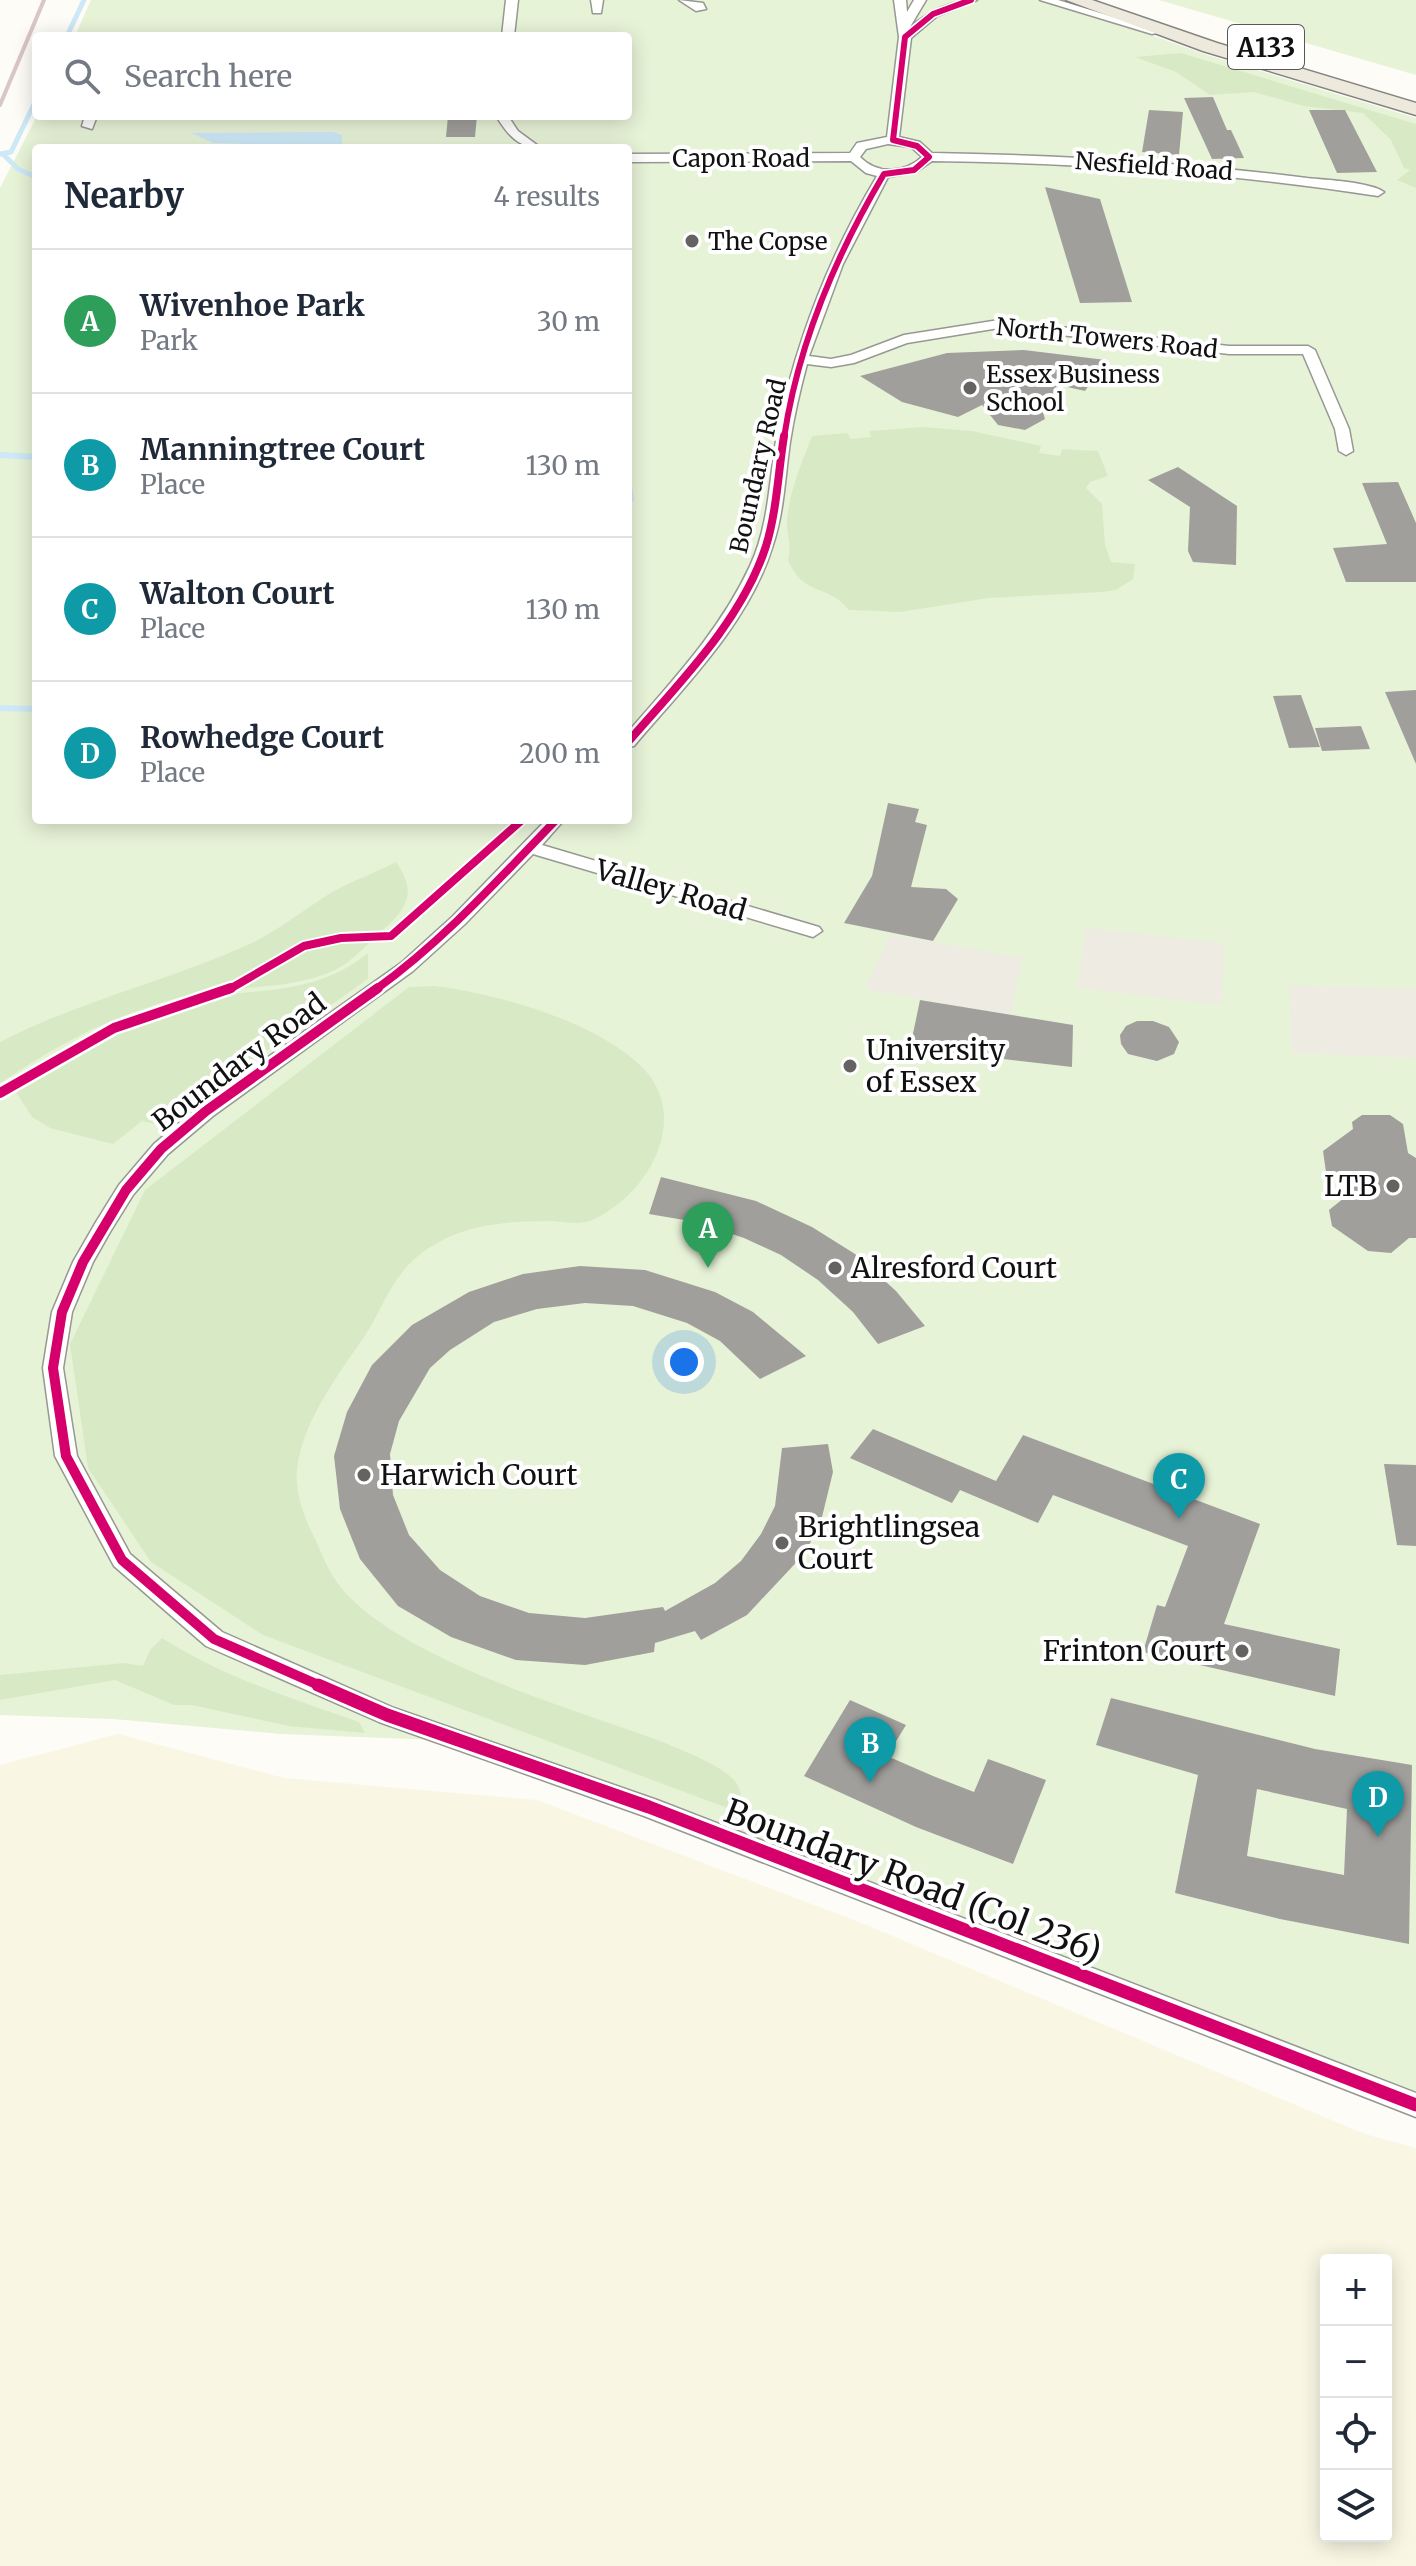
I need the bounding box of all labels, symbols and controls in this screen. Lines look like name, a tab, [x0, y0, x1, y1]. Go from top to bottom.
road number: A133	[1228, 25, 1304, 69]
search box	[32, 32, 632, 120]
icon: search	[60, 54, 104, 98]
text: Search here	[124, 57, 292, 95]
street label: Capon Road	[672, 143, 810, 174]
street label: Nesfield Road	[1074, 145, 1234, 187]
text: Nearby	[64, 175, 184, 217]
text: 4 results	[493, 180, 600, 213]
place label: The Copse	[708, 226, 827, 257]
marker: The Copse	[683, 232, 701, 250]
text: Wivenhoe Park	[140, 286, 365, 324]
text: A	[81, 305, 99, 338]
text: 30 m	[537, 305, 600, 338]
street label: North Towers Road	[995, 311, 1219, 365]
text: Park	[140, 324, 198, 357]
place label: Essex Business School	[986, 359, 1160, 418]
street label: Boundary Road	[723, 376, 793, 556]
marker: Essex Business School	[961, 379, 979, 397]
text: Manningtree Court	[140, 430, 425, 468]
text: B	[81, 449, 99, 482]
text: 130 m	[526, 449, 600, 482]
text: Place	[140, 468, 205, 501]
text: Walton Court	[140, 574, 335, 612]
text: C	[81, 593, 99, 626]
text: 130 m	[526, 593, 600, 626]
text: Place	[140, 612, 205, 645]
text: Rowhedge Court	[140, 718, 384, 756]
text: D	[80, 737, 100, 770]
text: 200 m	[519, 737, 600, 770]
text: Place	[140, 756, 205, 789]
street label: Valley Road	[590, 851, 751, 929]
street label: Boundary Road	[145, 985, 333, 1139]
place label: University of Essex	[866, 1032, 1006, 1100]
marker: University of Essex	[841, 1057, 859, 1075]
place label: LTB	[1324, 1168, 1377, 1204]
marker: LTB	[1384, 1177, 1402, 1195]
pin: A	[682, 1202, 734, 1268]
place label: Alresford Court	[850, 1250, 1057, 1286]
marker: Alresford Court	[826, 1259, 844, 1277]
your location	[664, 1342, 704, 1382]
pin: C	[1153, 1453, 1205, 1519]
place label: Harwich Court	[380, 1457, 578, 1493]
marker: Harwich Court	[355, 1466, 373, 1484]
place label: Brightlingsea Court	[798, 1509, 980, 1577]
marker: Brightlingsea Court	[773, 1534, 791, 1552]
place label: Frinton Court	[1043, 1633, 1226, 1669]
marker: Frinton Court	[1233, 1642, 1251, 1660]
pin: B	[844, 1717, 896, 1783]
pin: D	[1352, 1771, 1404, 1837]
street label: Boundary Road (Col 236)	[718, 1790, 1108, 1972]
map controls	[1320, 2254, 1392, 2542]
button: +	[1320, 2254, 1392, 2326]
button: −	[1320, 2326, 1392, 2398]
button: locate	[1320, 2398, 1392, 2470]
button: layers	[1320, 2470, 1392, 2542]

